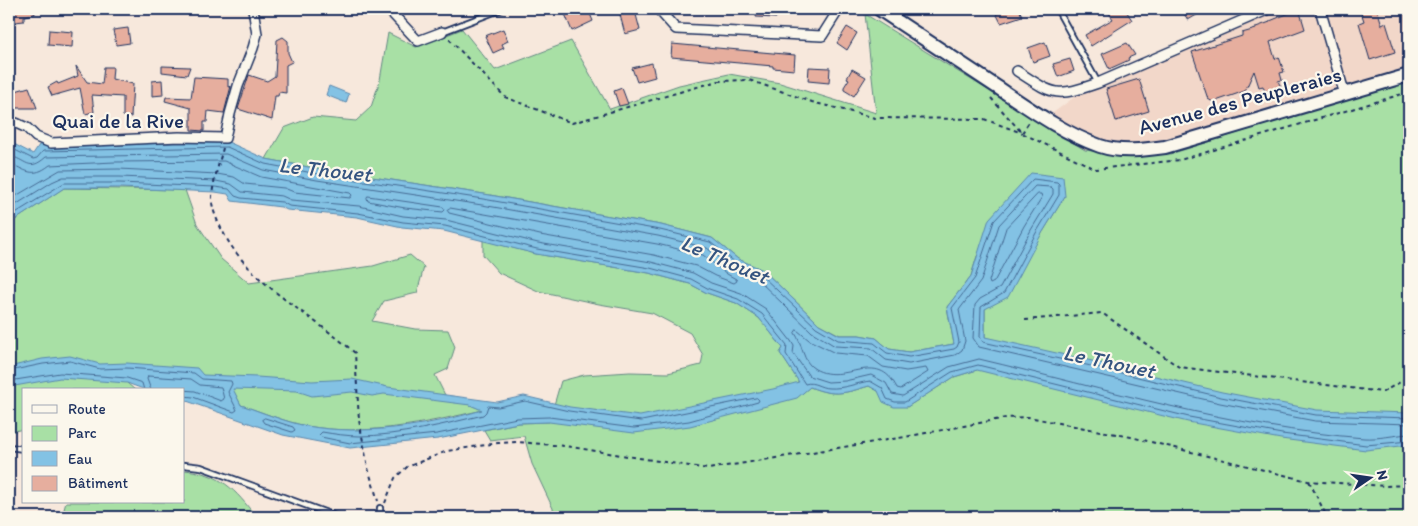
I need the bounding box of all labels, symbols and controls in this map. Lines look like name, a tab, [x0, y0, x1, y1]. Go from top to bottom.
street label: Avenue des Peupleraies	[1136, 61, 1344, 140]
street label: Quai de la Rive	[52, 108, 184, 133]
water label: Le Thouet	[277, 151, 374, 188]
water label: Le Thouet	[677, 229, 774, 291]
water label: Le Thouet	[1061, 339, 1159, 385]
legend	[22, 388, 185, 504]
text: Route	[68, 400, 106, 418]
text: Parc	[68, 424, 97, 442]
text: Eau	[68, 450, 92, 468]
north arrow	[1346, 454, 1396, 504]
text: N	[1373, 469, 1392, 482]
text: Bâtiment	[68, 474, 129, 492]

